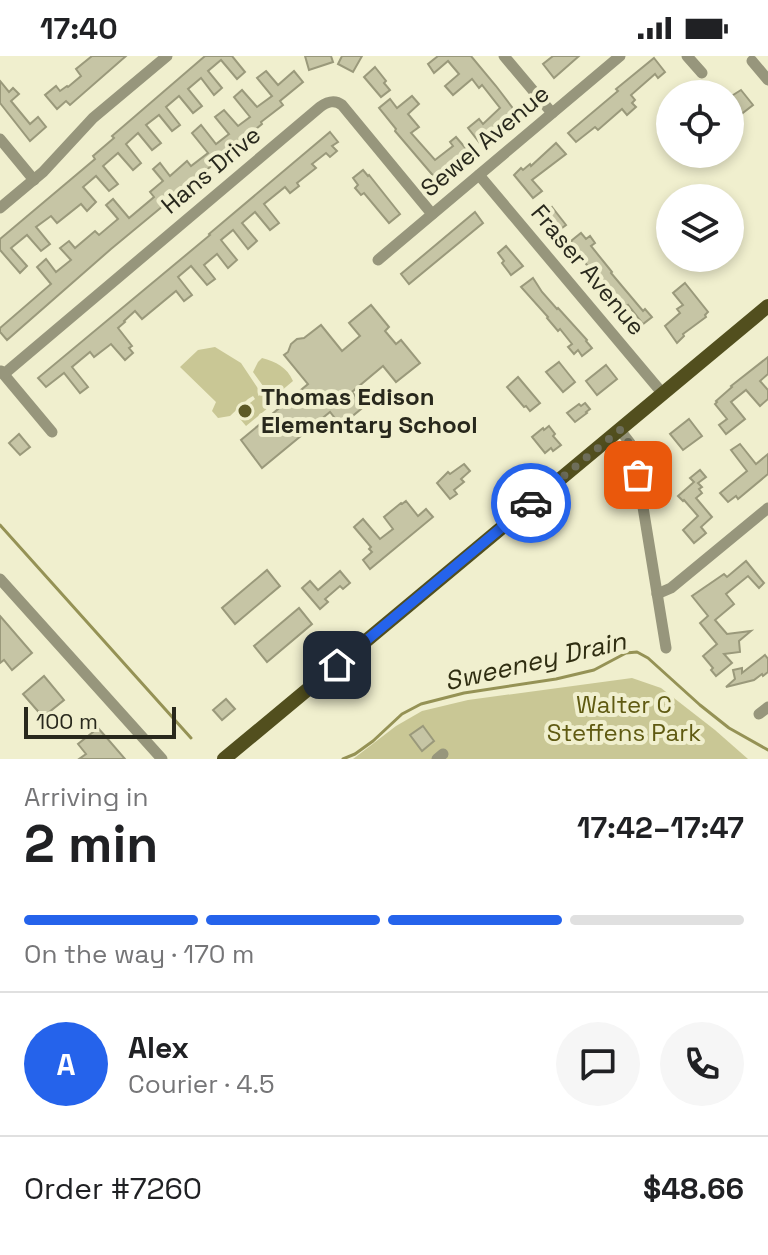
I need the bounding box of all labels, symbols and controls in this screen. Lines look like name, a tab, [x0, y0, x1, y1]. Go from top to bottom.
text: 17:40	[40, 9, 118, 48]
street label: Sewel Avenue	[414, 78, 555, 203]
map controls	[656, 80, 744, 272]
button: locate	[656, 80, 744, 168]
street label: Hans Drive	[155, 119, 267, 220]
button: layers	[656, 184, 744, 272]
street label: Fraser Avenue	[524, 198, 652, 342]
place label: Thomas Edison Elementary School	[261, 381, 478, 440]
marker: Thomas Edison Elementary School	[236, 402, 254, 420]
pin	[604, 441, 672, 509]
icon: bag	[616, 453, 660, 497]
courier	[491, 463, 571, 543]
icon: car	[509, 481, 553, 525]
water label: Sweeney Drain	[441, 623, 630, 698]
pin	[303, 631, 371, 699]
icon: home	[315, 643, 359, 687]
park label: Walter C Steffens Park	[547, 689, 701, 748]
scale bar	[24, 703, 176, 739]
text: 100 m	[36, 707, 98, 735]
text: Arriving in	[24, 780, 148, 814]
text: 17:42–17:47	[577, 808, 744, 847]
text: 2 min	[24, 811, 158, 877]
text: On the way · 170 m	[24, 937, 254, 971]
button: chat	[556, 1022, 640, 1106]
button: phone	[660, 1022, 744, 1106]
text: Alex	[128, 1028, 189, 1067]
text: A	[56, 1045, 76, 1084]
text: Courier · 4.5	[128, 1067, 275, 1101]
text: Order #7260	[24, 1169, 202, 1208]
text: $48.66	[643, 1169, 744, 1208]

